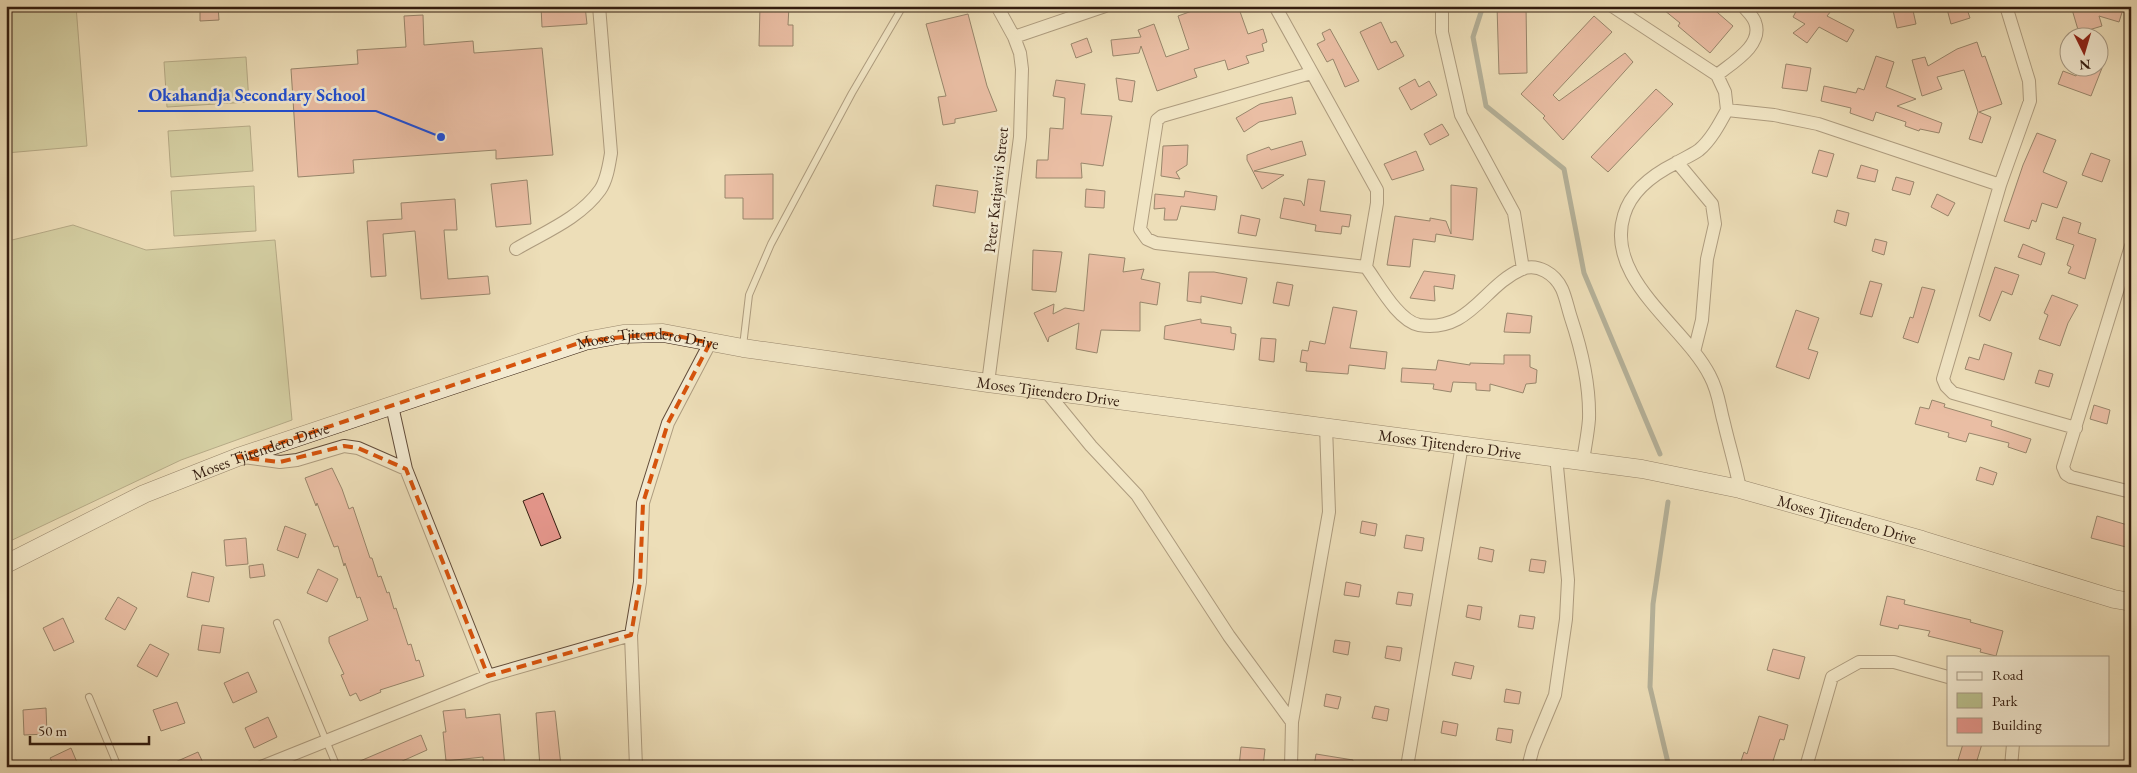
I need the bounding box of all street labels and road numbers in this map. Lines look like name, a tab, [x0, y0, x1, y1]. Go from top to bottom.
street label: Peter Katjavivi Street	[979, 126, 1013, 254]
street label: Moses Tjitendero Drive	[574, 322, 721, 354]
street label: Moses Tjitendero Drive	[975, 371, 1121, 411]
street label: Moses Tjitendero Drive	[189, 417, 332, 485]
street label: Moses Tjitendero Drive	[1377, 424, 1523, 464]
street label: Moses Tjitendero Drive	[1775, 489, 1919, 549]

